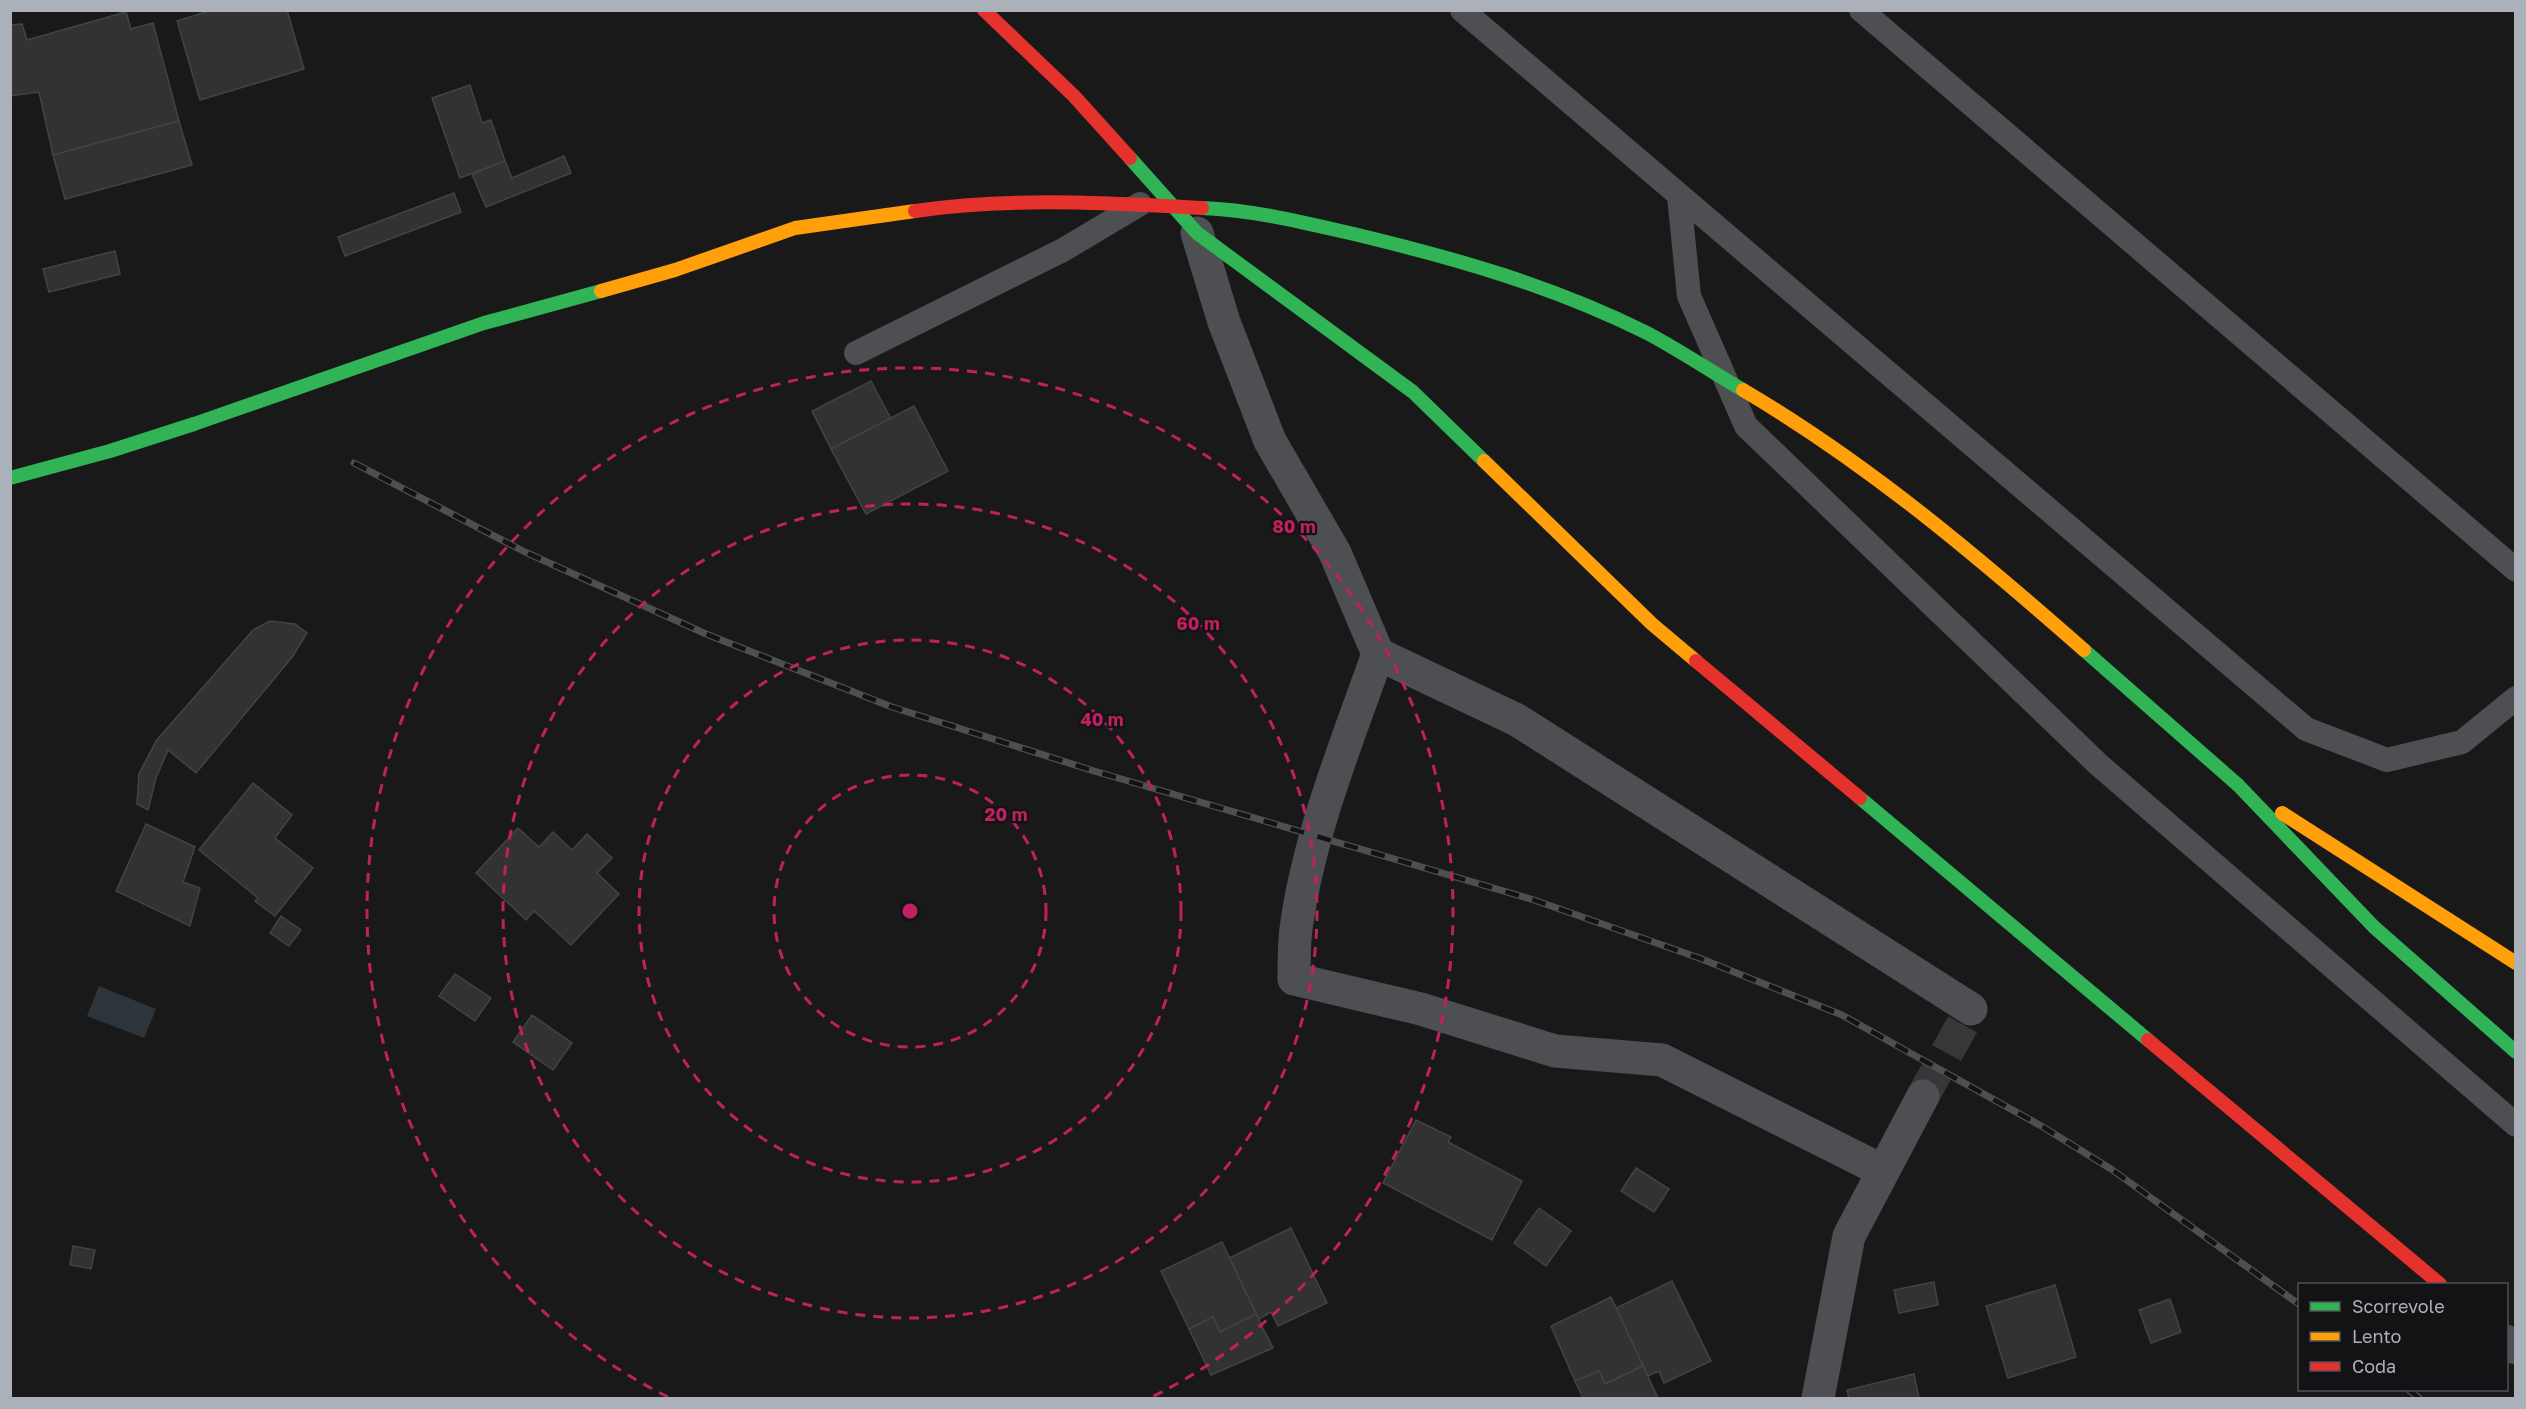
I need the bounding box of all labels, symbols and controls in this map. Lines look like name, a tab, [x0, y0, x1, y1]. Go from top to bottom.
text: 80 m	[1272, 515, 1316, 537]
text: 60 m	[1176, 612, 1220, 634]
text: 40 m	[1080, 708, 1124, 730]
text: 20 m	[985, 803, 1027, 825]
centre of rings	[900, 901, 920, 921]
legend	[2298, 1283, 2508, 1391]
text: Scorrevole	[2352, 1295, 2445, 1317]
text: Lento	[2352, 1325, 2401, 1347]
text: Coda	[2352, 1355, 2396, 1377]

